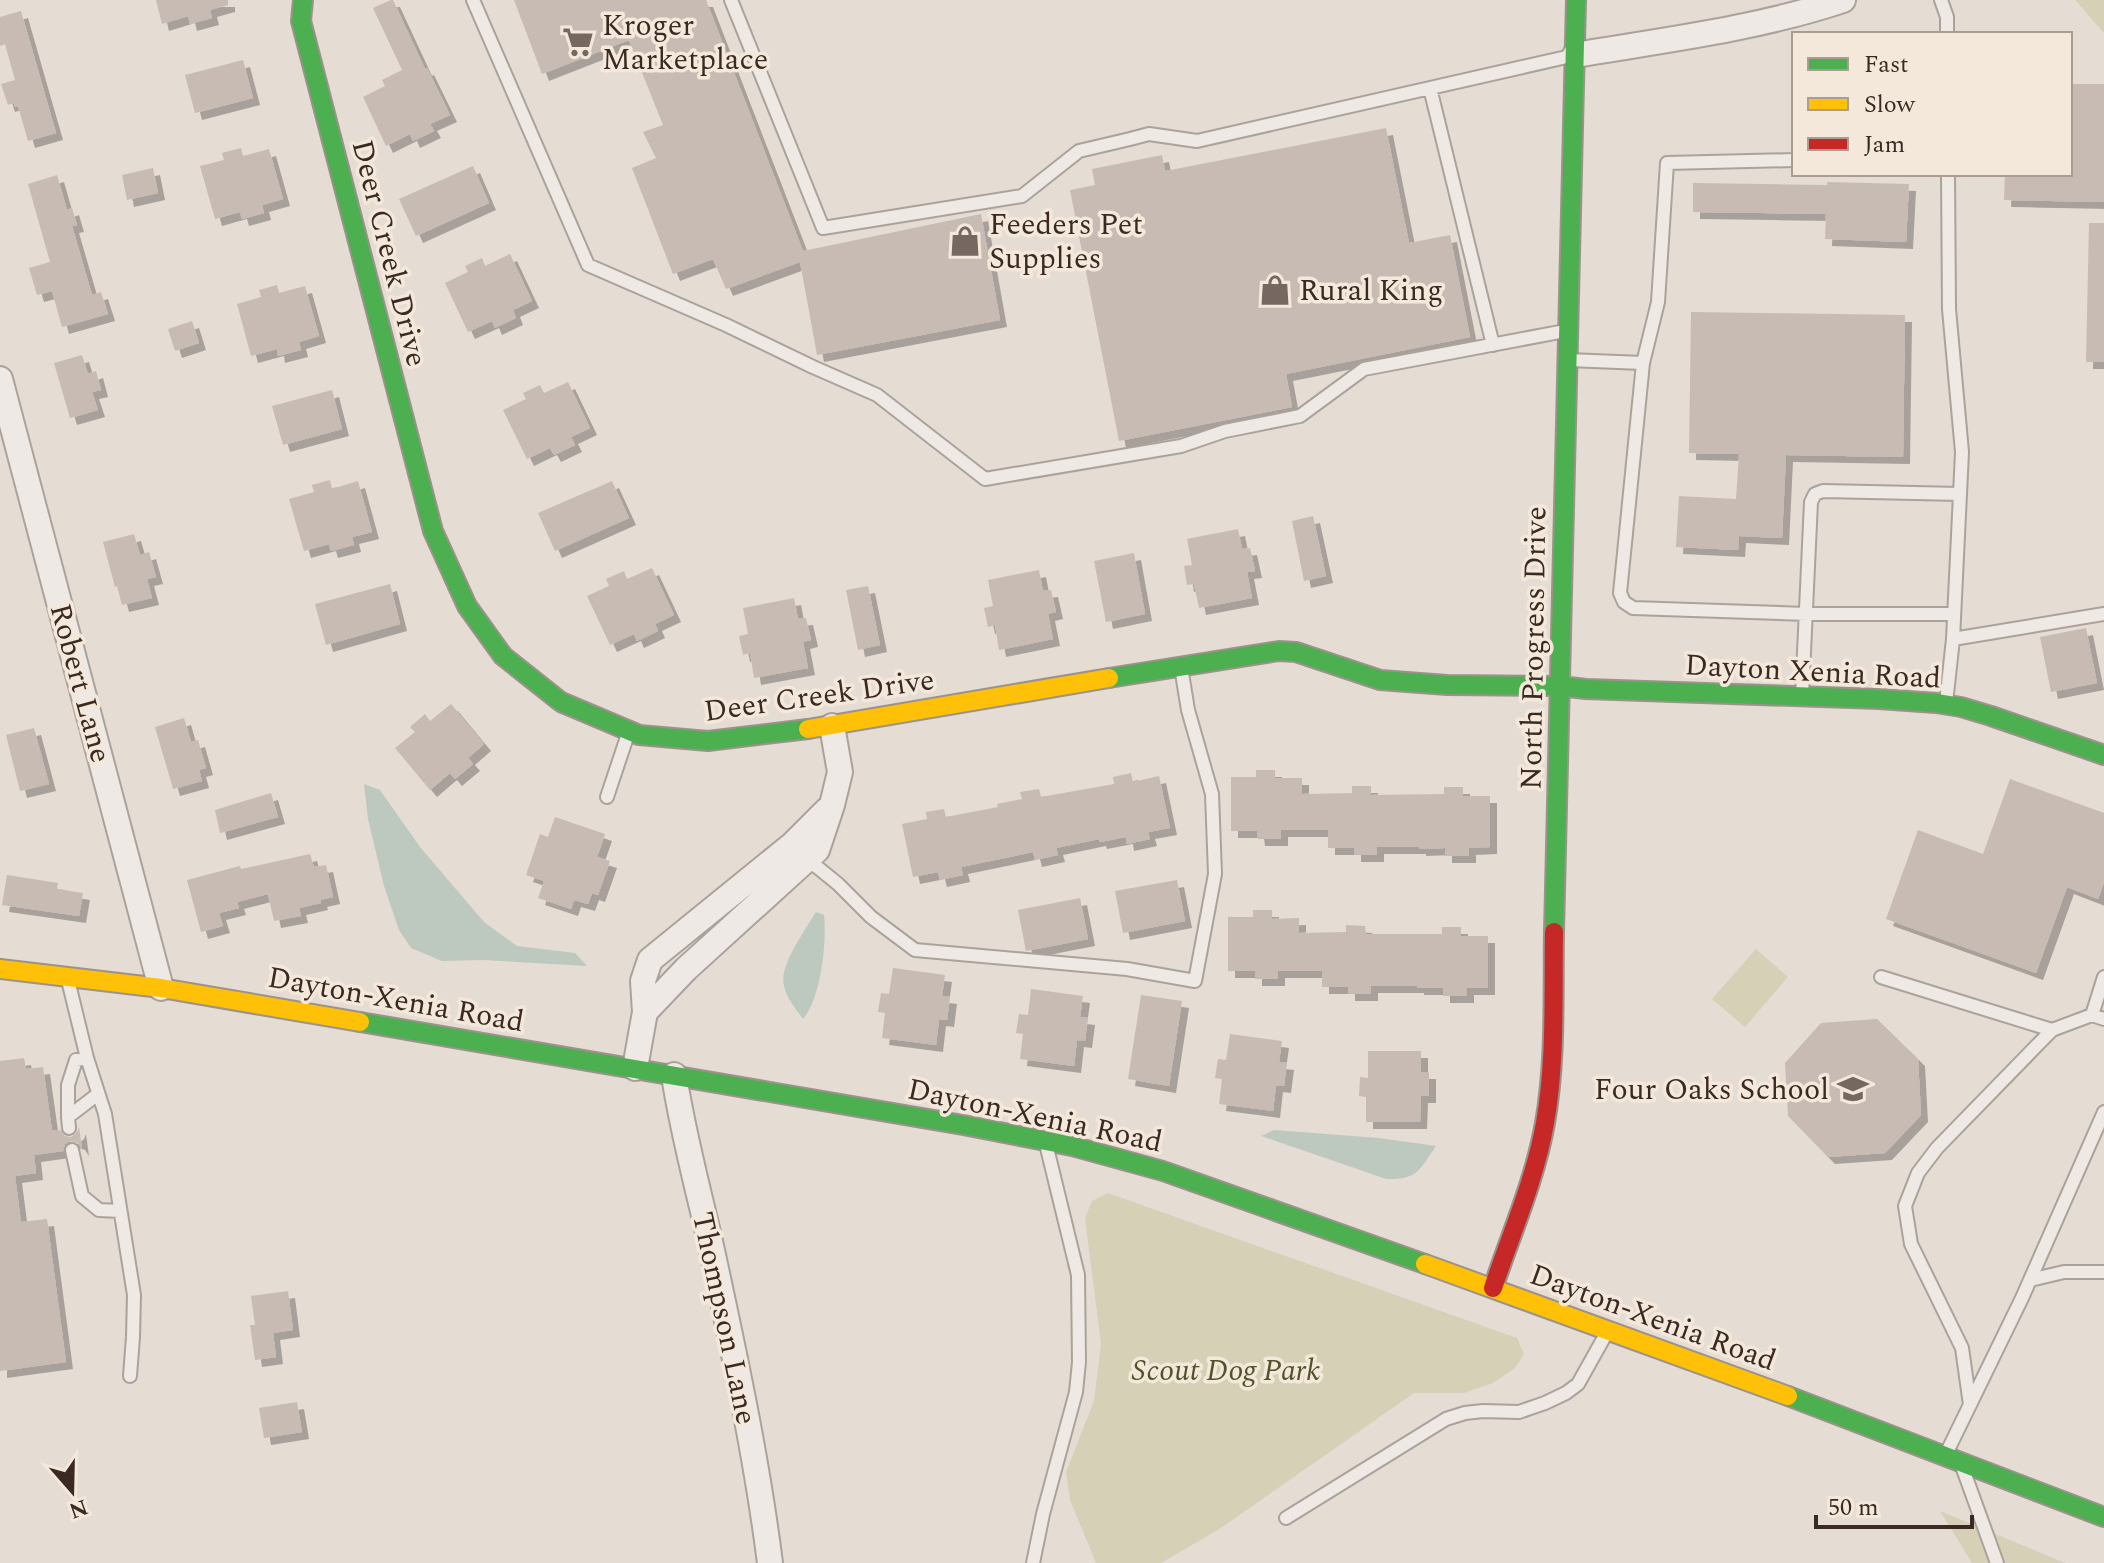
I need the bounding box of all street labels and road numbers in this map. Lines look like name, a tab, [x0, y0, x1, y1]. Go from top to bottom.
street label: Deer Creek Drive	[339, 135, 439, 371]
street label: North Progress Drive	[1509, 506, 1559, 790]
street label: Robert Lane	[37, 599, 123, 768]
street label: Dayton Xenia Road	[1684, 642, 1942, 702]
street label: Deer Creek Drive	[701, 657, 937, 735]
street label: Dayton-Xenia Road	[264, 955, 528, 1045]
street label: Dayton-Xenia Road	[903, 1067, 1166, 1165]
street label: Thompson Lane	[679, 1208, 769, 1429]
street label: Dayton-Xenia Road	[1523, 1252, 1782, 1384]

